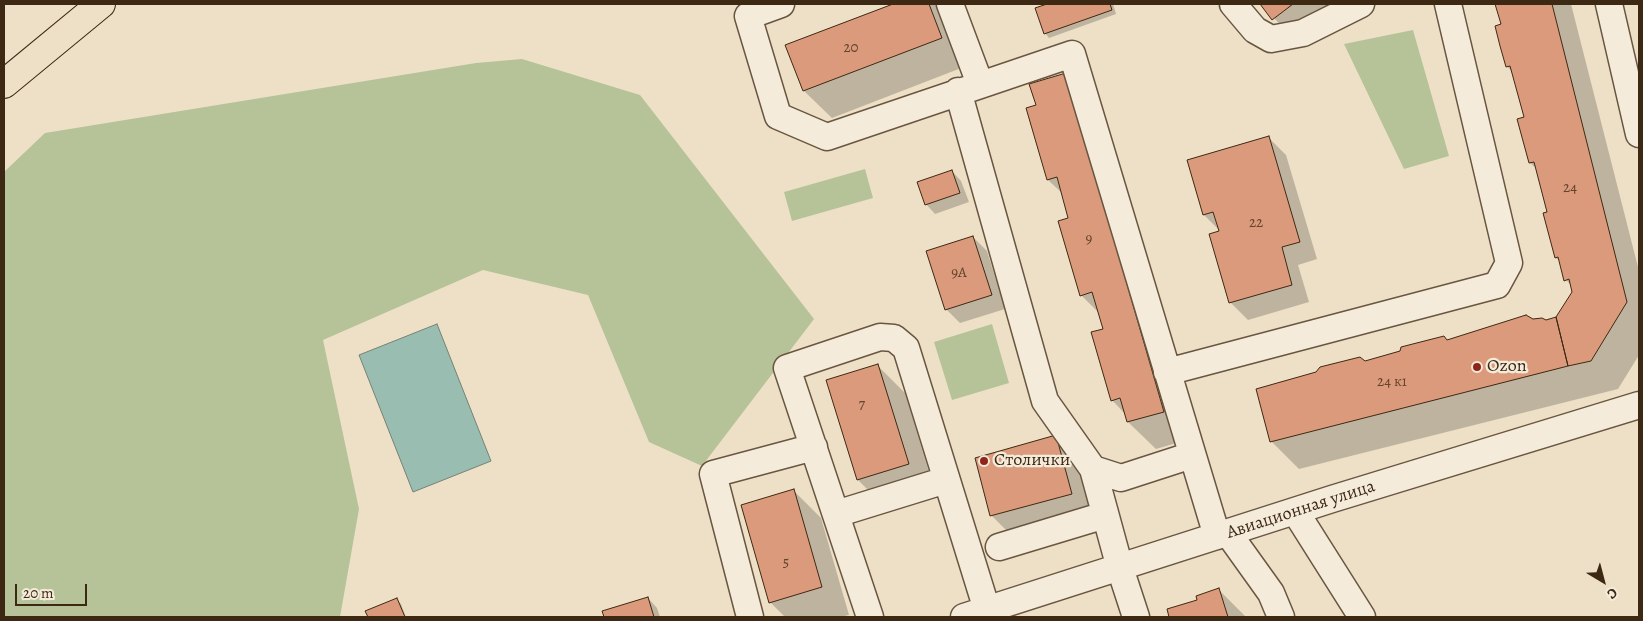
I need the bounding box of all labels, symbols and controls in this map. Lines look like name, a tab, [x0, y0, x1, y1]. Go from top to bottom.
house number: 20	[843, 39, 859, 57]
house number: 24	[1563, 179, 1577, 197]
house number: 22	[1249, 214, 1263, 232]
house number: 9	[1086, 230, 1092, 248]
house number: 9А	[951, 264, 967, 282]
place label: Ozon	[1487, 356, 1527, 378]
marker: Ozon	[1471, 361, 1483, 373]
house number: 24 к1	[1377, 373, 1407, 391]
house number: 7	[859, 396, 865, 414]
place label: Столички	[994, 450, 1070, 472]
marker: Столички	[978, 455, 990, 467]
street label: Авиационная улица	[1224, 476, 1378, 544]
house number: 5	[783, 554, 789, 572]
north arrow	[1578, 556, 1628, 606]
scale bar	[18, 574, 90, 606]
text: 20 m	[23, 583, 54, 603]
text: С	[1603, 583, 1621, 604]

